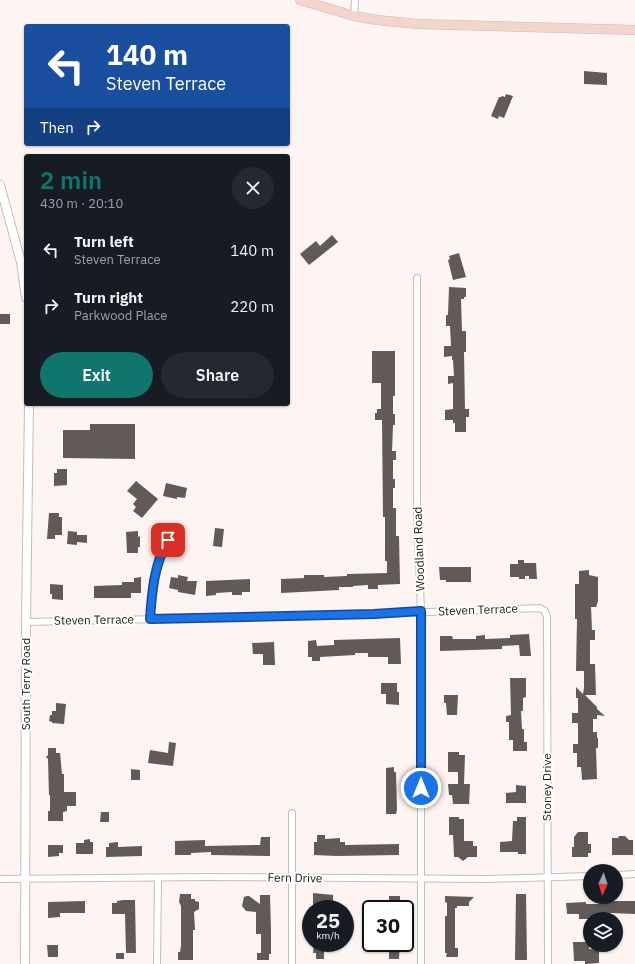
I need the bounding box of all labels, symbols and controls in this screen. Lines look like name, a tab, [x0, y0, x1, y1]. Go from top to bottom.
text: 140 m	[106, 36, 188, 73]
icon: left	[40, 40, 92, 92]
text: Steven Terrace	[106, 72, 226, 95]
icon: right	[82, 116, 104, 138]
text: Then	[40, 118, 74, 137]
text: 2 min	[40, 164, 102, 196]
button: close	[232, 167, 274, 209]
text: 430 m · 20:10	[40, 195, 123, 212]
text: Turn left	[74, 232, 134, 251]
icon: left	[40, 239, 62, 261]
text: 140 m	[230, 241, 274, 260]
text: Steven Terrace	[74, 251, 161, 268]
text: Turn right	[74, 288, 143, 307]
icon: right	[40, 295, 62, 317]
text: 220 m	[230, 297, 274, 316]
text: Parkwood Place	[74, 307, 167, 324]
button: Exit	[40, 352, 153, 398]
button: Share	[161, 352, 274, 398]
street label: Woodland Road	[410, 506, 427, 592]
pin	[151, 523, 185, 557]
icon: arrive	[157, 529, 179, 551]
street label: Steven Terrace	[438, 601, 519, 618]
street label: Steven Terrace	[54, 611, 135, 628]
street label: South Terry Road	[18, 638, 33, 730]
street label: Stoney Drive	[539, 753, 554, 821]
position arrow	[400, 767, 442, 809]
north arrow	[583, 864, 623, 904]
map controls	[583, 864, 623, 952]
street label: Fern Drive	[267, 870, 323, 885]
speed limit sign: 30	[362, 900, 414, 952]
text: 25	[316, 907, 340, 934]
button: layers	[583, 912, 623, 952]
text: km/h	[316, 929, 340, 942]

